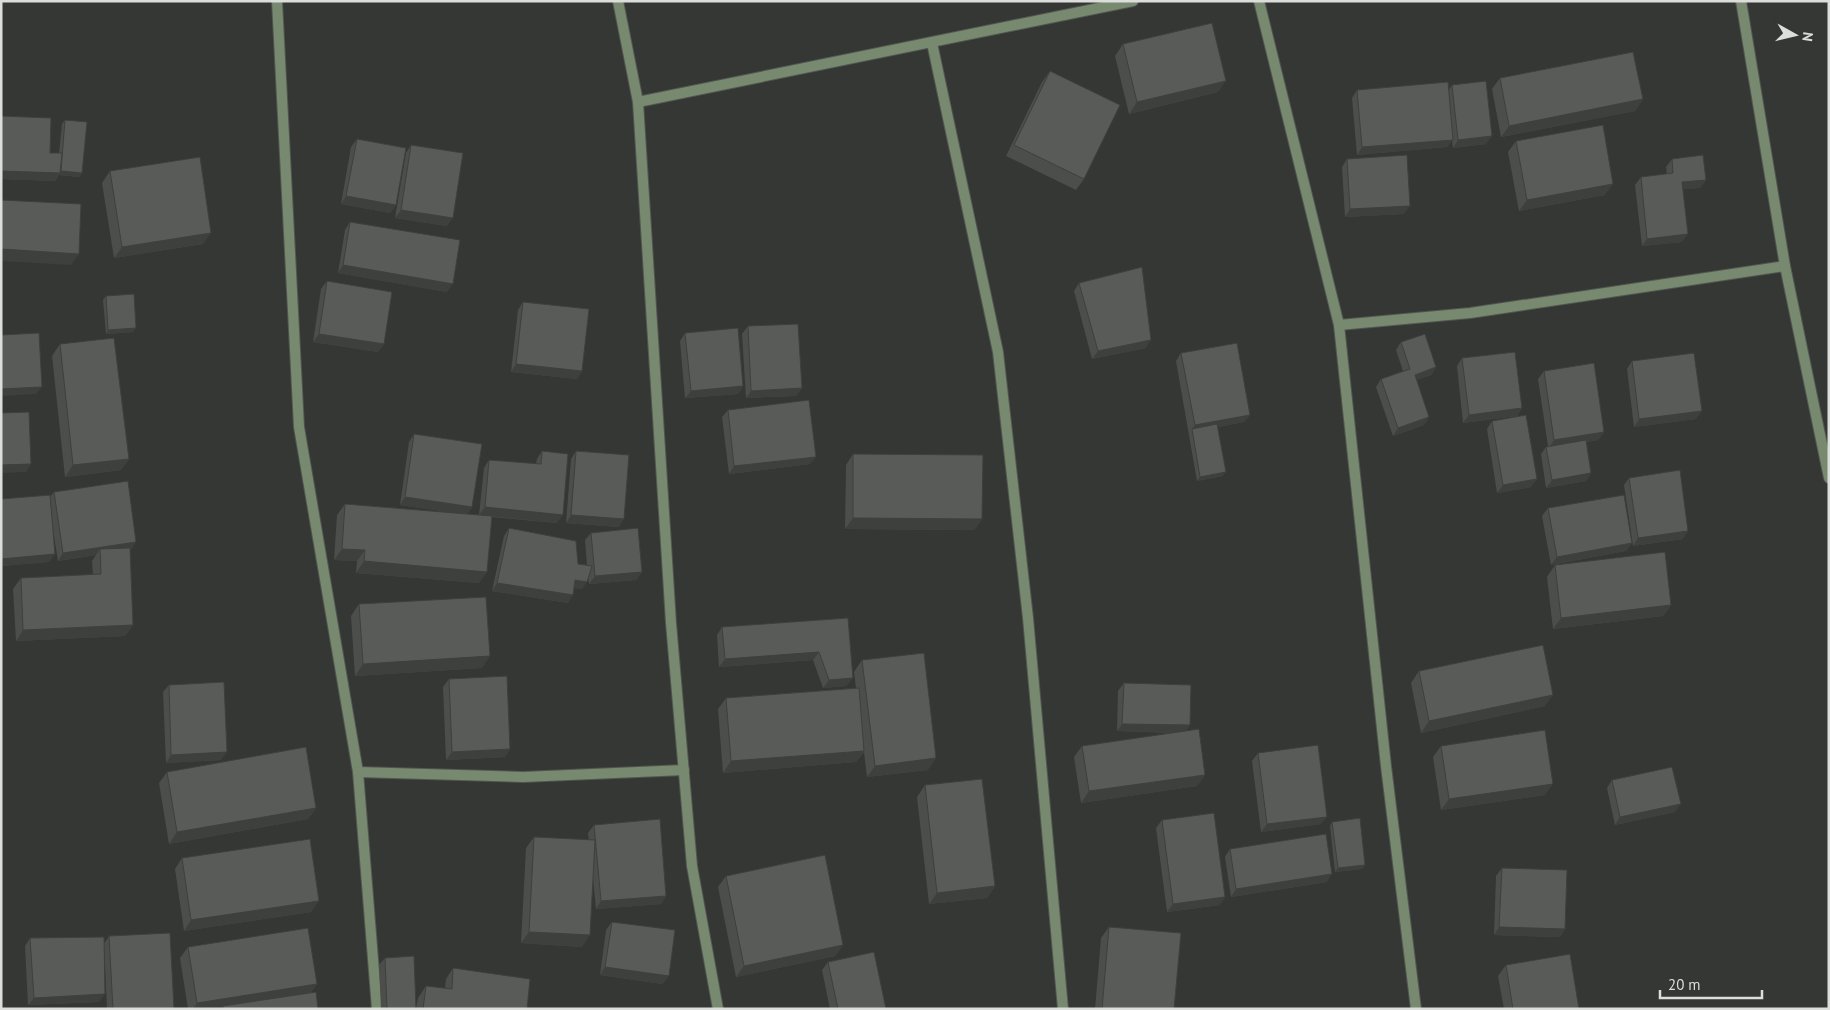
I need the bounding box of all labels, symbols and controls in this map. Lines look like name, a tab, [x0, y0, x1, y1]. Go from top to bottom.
north arrow	[1770, 10, 1820, 60]
text: N	[1798, 31, 1817, 43]
scale bar	[1660, 968, 1762, 1000]
text: 20 m	[1668, 975, 1701, 994]

